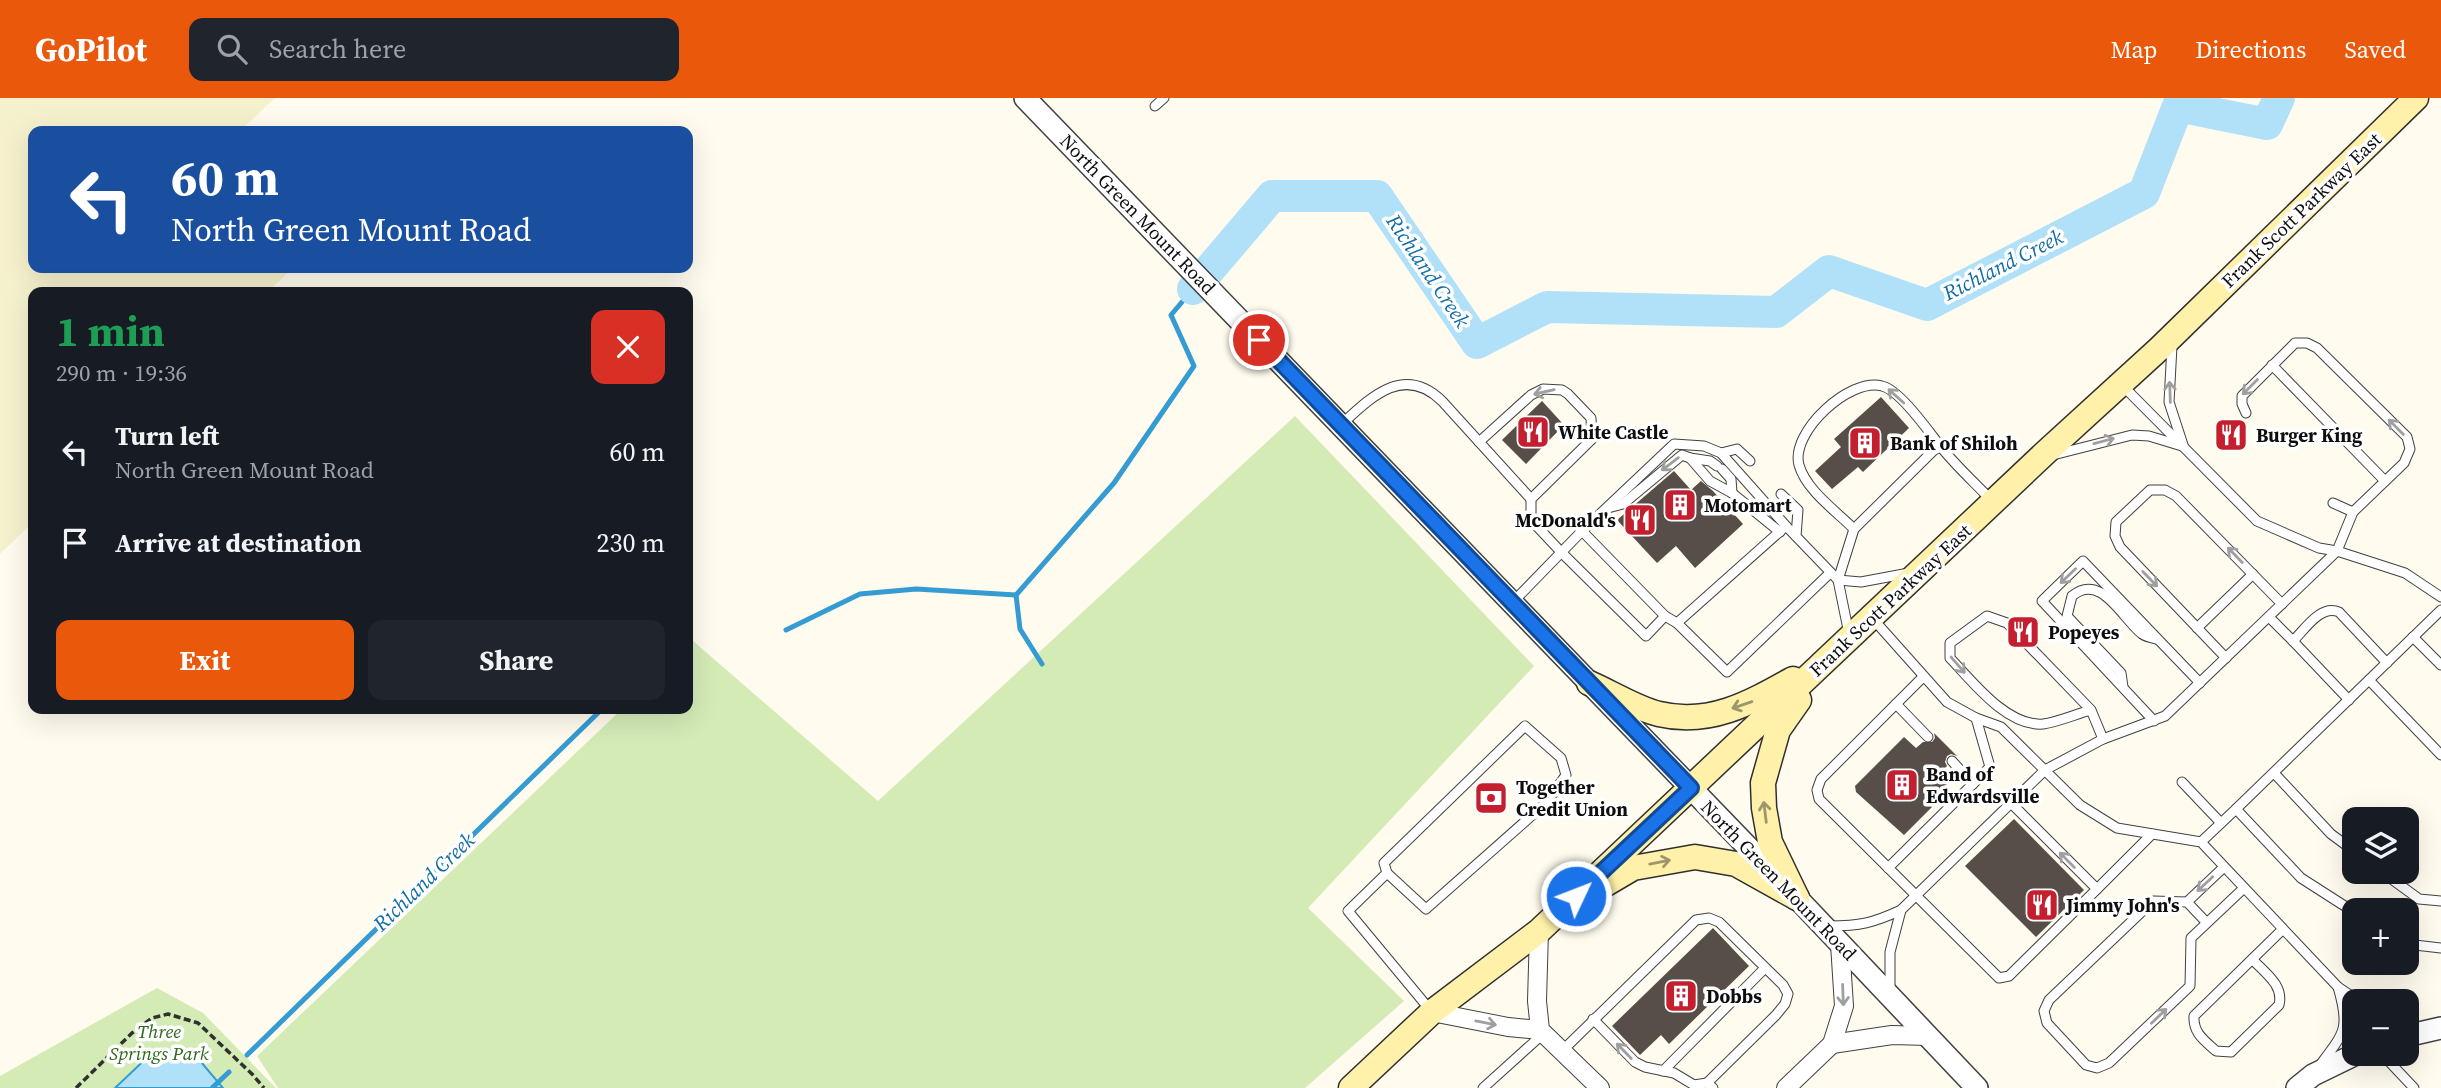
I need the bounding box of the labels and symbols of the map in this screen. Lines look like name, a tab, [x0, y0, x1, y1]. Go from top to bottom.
street label: Frank Scott Parkway East	[2215, 126, 2387, 293]
street label: North Green Mount Road	[1054, 128, 1222, 300]
water label: Richland Creek	[1379, 207, 1477, 333]
water label: Richland Creek	[1937, 222, 2068, 308]
pin	[1229, 310, 1289, 370]
one-way arrow	[2242, 379, 2259, 396]
one-way arrow	[2163, 381, 2176, 404]
one-way arrow	[1533, 386, 1556, 399]
one-way arrow	[1887, 388, 1905, 404]
restaurant icon: White Castle	[1514, 413, 1552, 451]
restaurant icon: Burger King	[2212, 416, 2250, 454]
one-way arrow	[2388, 418, 2405, 435]
place label: White Castle	[1558, 419, 1669, 445]
place label: Burger King	[2256, 422, 2363, 448]
building icon: Bank of Shiloh	[1846, 424, 1884, 462]
place label: Bank of Shiloh	[1890, 430, 2018, 456]
one-way arrow	[2092, 434, 2115, 447]
one-way arrow	[1661, 457, 1679, 472]
building icon: Motomart	[1661, 486, 1699, 524]
place label: Motomart	[1704, 492, 1792, 518]
restaurant icon: McDonald's	[1621, 501, 1659, 539]
place label: McDonald's	[1515, 507, 1616, 533]
street label: Frank Scott Parkway East	[1803, 517, 1977, 682]
one-way arrow	[2226, 547, 2243, 564]
one-way arrow	[2059, 568, 2076, 585]
one-way arrow	[2142, 570, 2159, 587]
restaurant icon: Popeyes	[2004, 613, 2042, 651]
place label: Popeyes	[2048, 619, 2120, 645]
one-way arrow	[1949, 656, 1965, 674]
one-way arrow	[1732, 700, 1754, 712]
place label: Band of Edwardsville	[1926, 761, 2039, 809]
building icon: Band of Edwardsville	[1883, 766, 1921, 804]
place label: Together Credit Union	[1516, 774, 1628, 822]
bank icon: Together Credit Union	[1472, 779, 1510, 817]
street label: North Green Mount Road	[1695, 794, 1863, 966]
one-way arrow	[1758, 801, 1771, 823]
water label: Richland Creek	[366, 826, 481, 938]
one-way arrow	[2059, 851, 2076, 868]
one-way arrow	[1648, 855, 1671, 868]
position arrow	[1539, 859, 1613, 933]
one-way arrow	[2197, 876, 2214, 893]
restaurant icon: Jimmy John's	[2023, 886, 2061, 924]
place label: Jimmy John's	[2065, 892, 2180, 918]
building icon: Dobbs	[1662, 977, 1700, 1015]
place label: Dobbs	[1706, 983, 1762, 1009]
one-way arrow	[1836, 983, 1849, 1006]
one-way arrow	[2150, 1008, 2167, 1025]
one-way arrow	[1474, 1016, 1497, 1030]
park label: Three Springs Park	[109, 1018, 209, 1066]
one-way arrow	[1616, 1043, 1633, 1060]

